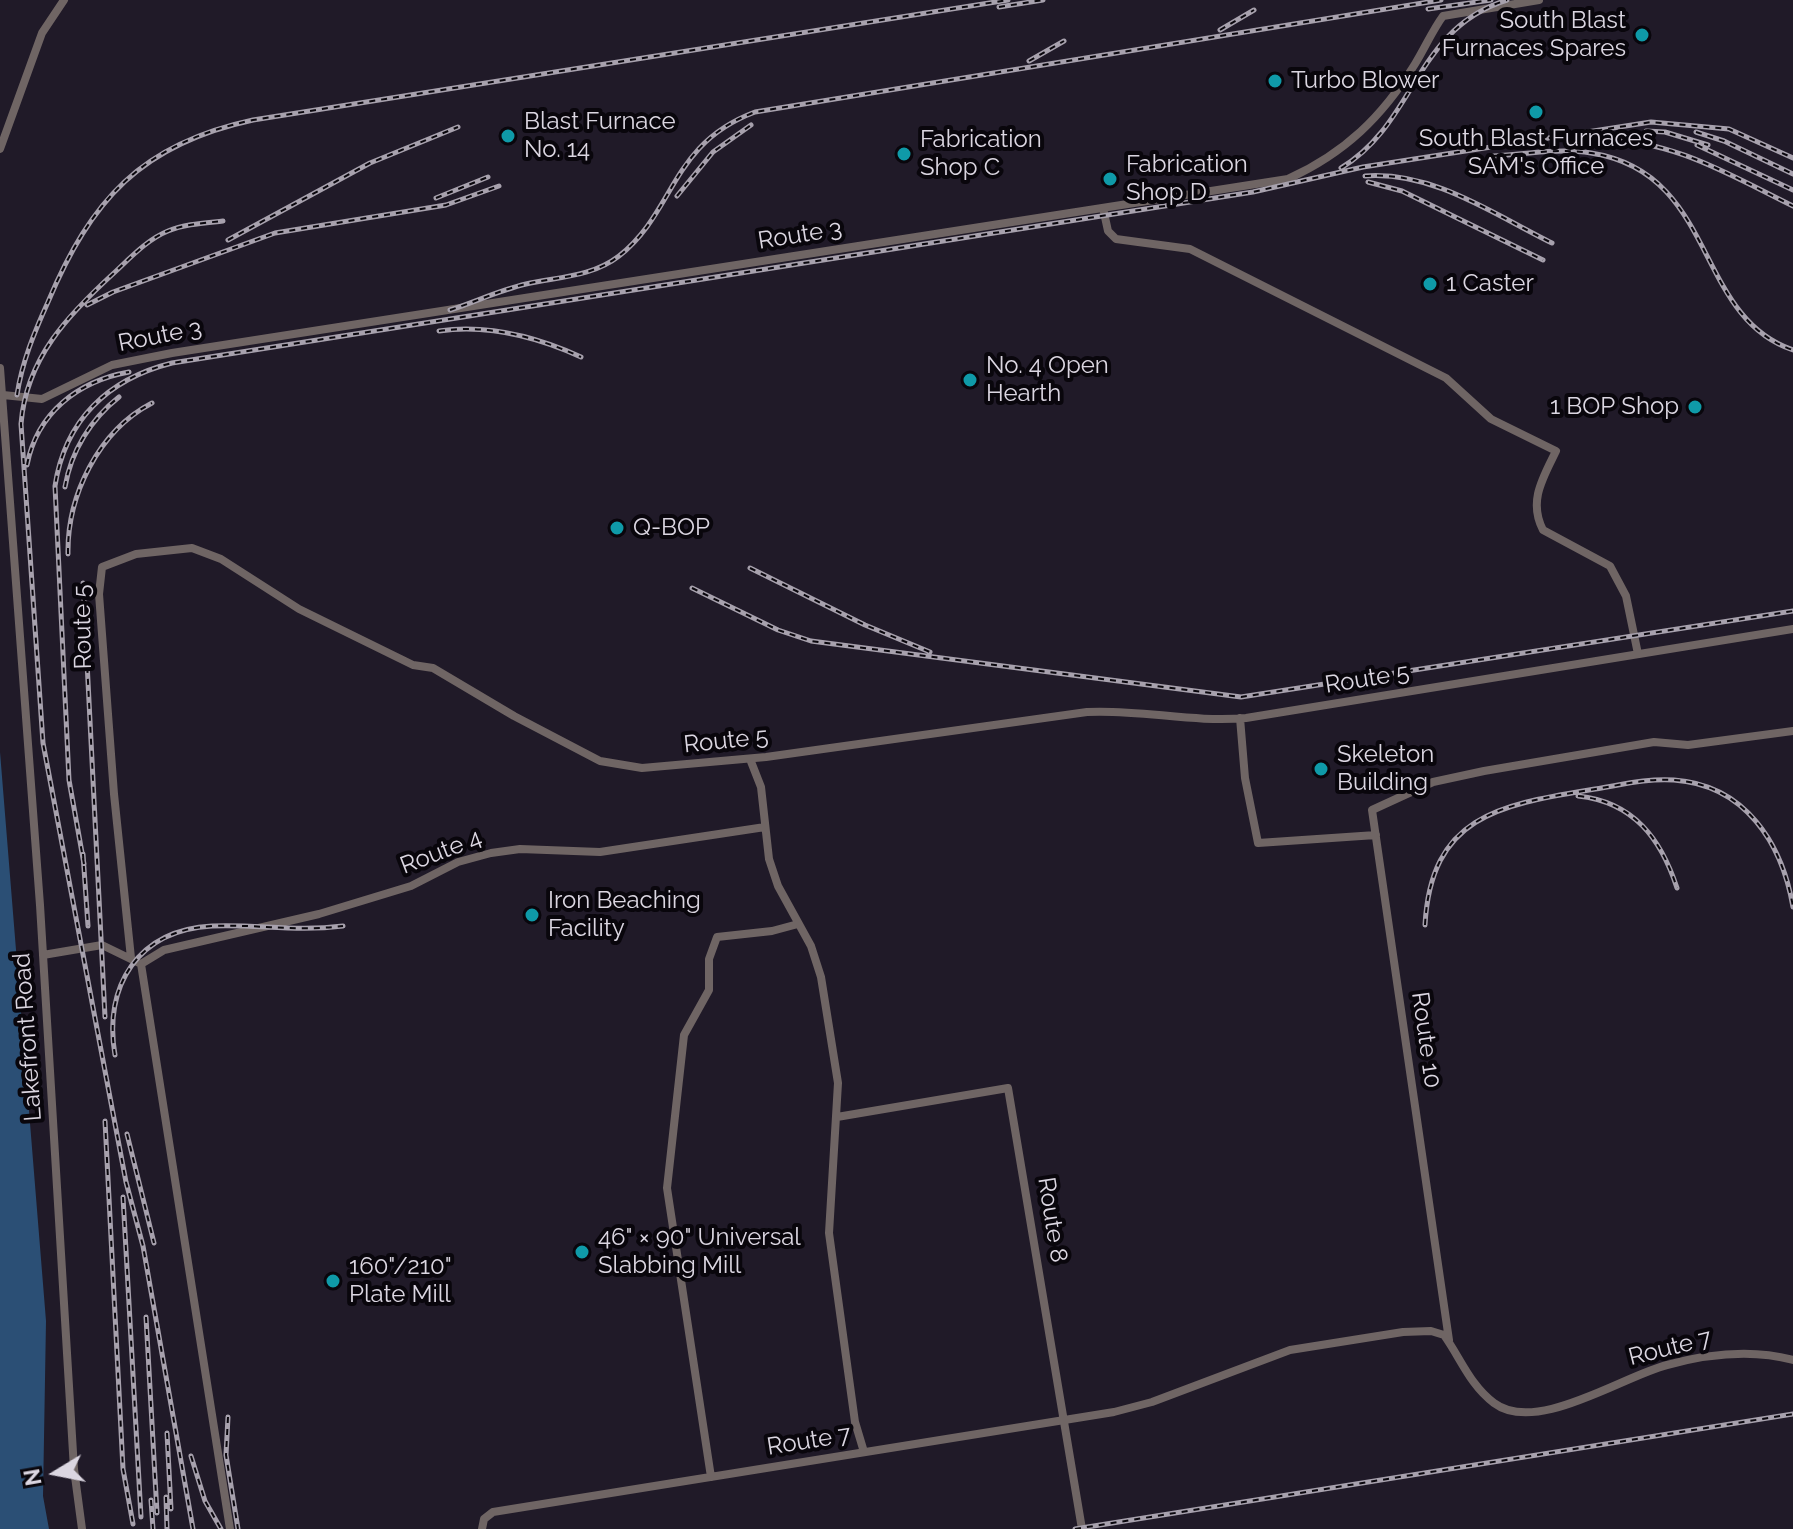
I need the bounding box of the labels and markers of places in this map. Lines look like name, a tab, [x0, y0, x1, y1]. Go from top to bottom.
place label: South Blast Furnaces Spares	[1442, 7, 1626, 63]
marker: South Blast Furnaces Spares	[1633, 26, 1651, 44]
place label: Turbo Blower	[1291, 67, 1439, 95]
marker: Turbo Blower	[1266, 72, 1284, 90]
marker: South Blast Furnaces SAM's Office	[1527, 103, 1545, 121]
place label: Blast Furnace No. 14	[524, 108, 676, 164]
place label: South Blast Furnaces SAM's Office	[1419, 125, 1653, 181]
place label: Fabrication Shop C	[920, 126, 1042, 182]
marker: Blast Furnace No. 14	[499, 127, 517, 145]
marker: Fabrication Shop C	[895, 145, 913, 163]
place label: Fabrication Shop D	[1126, 151, 1248, 207]
marker: Fabrication Shop D	[1101, 170, 1119, 188]
place label: 1 Caster	[1446, 270, 1534, 298]
marker: 1 Caster	[1421, 275, 1439, 293]
place label: No. 4 Open Hearth	[986, 352, 1109, 408]
marker: No. 4 Open Hearth	[961, 371, 979, 389]
place label: 1 BOP Shop	[1550, 393, 1679, 421]
marker: 1 BOP Shop	[1686, 398, 1704, 416]
place label: Q-BOP	[633, 514, 710, 542]
marker: Q-BOP	[608, 519, 626, 537]
place label: Skeleton Building	[1337, 741, 1434, 797]
marker: Skeleton Building	[1312, 760, 1330, 778]
place label: Iron Beaching Facility	[548, 887, 701, 943]
marker: Iron Beaching Facility	[523, 906, 541, 924]
place label: 46" × 90" Universal Slabbing Mill	[598, 1224, 801, 1280]
marker: 46" × 90" Universal Slabbing Mill	[573, 1243, 591, 1261]
place label: 160"/210" Plate Mill	[349, 1253, 452, 1309]
marker: 160"/210" Plate Mill	[324, 1272, 342, 1290]

